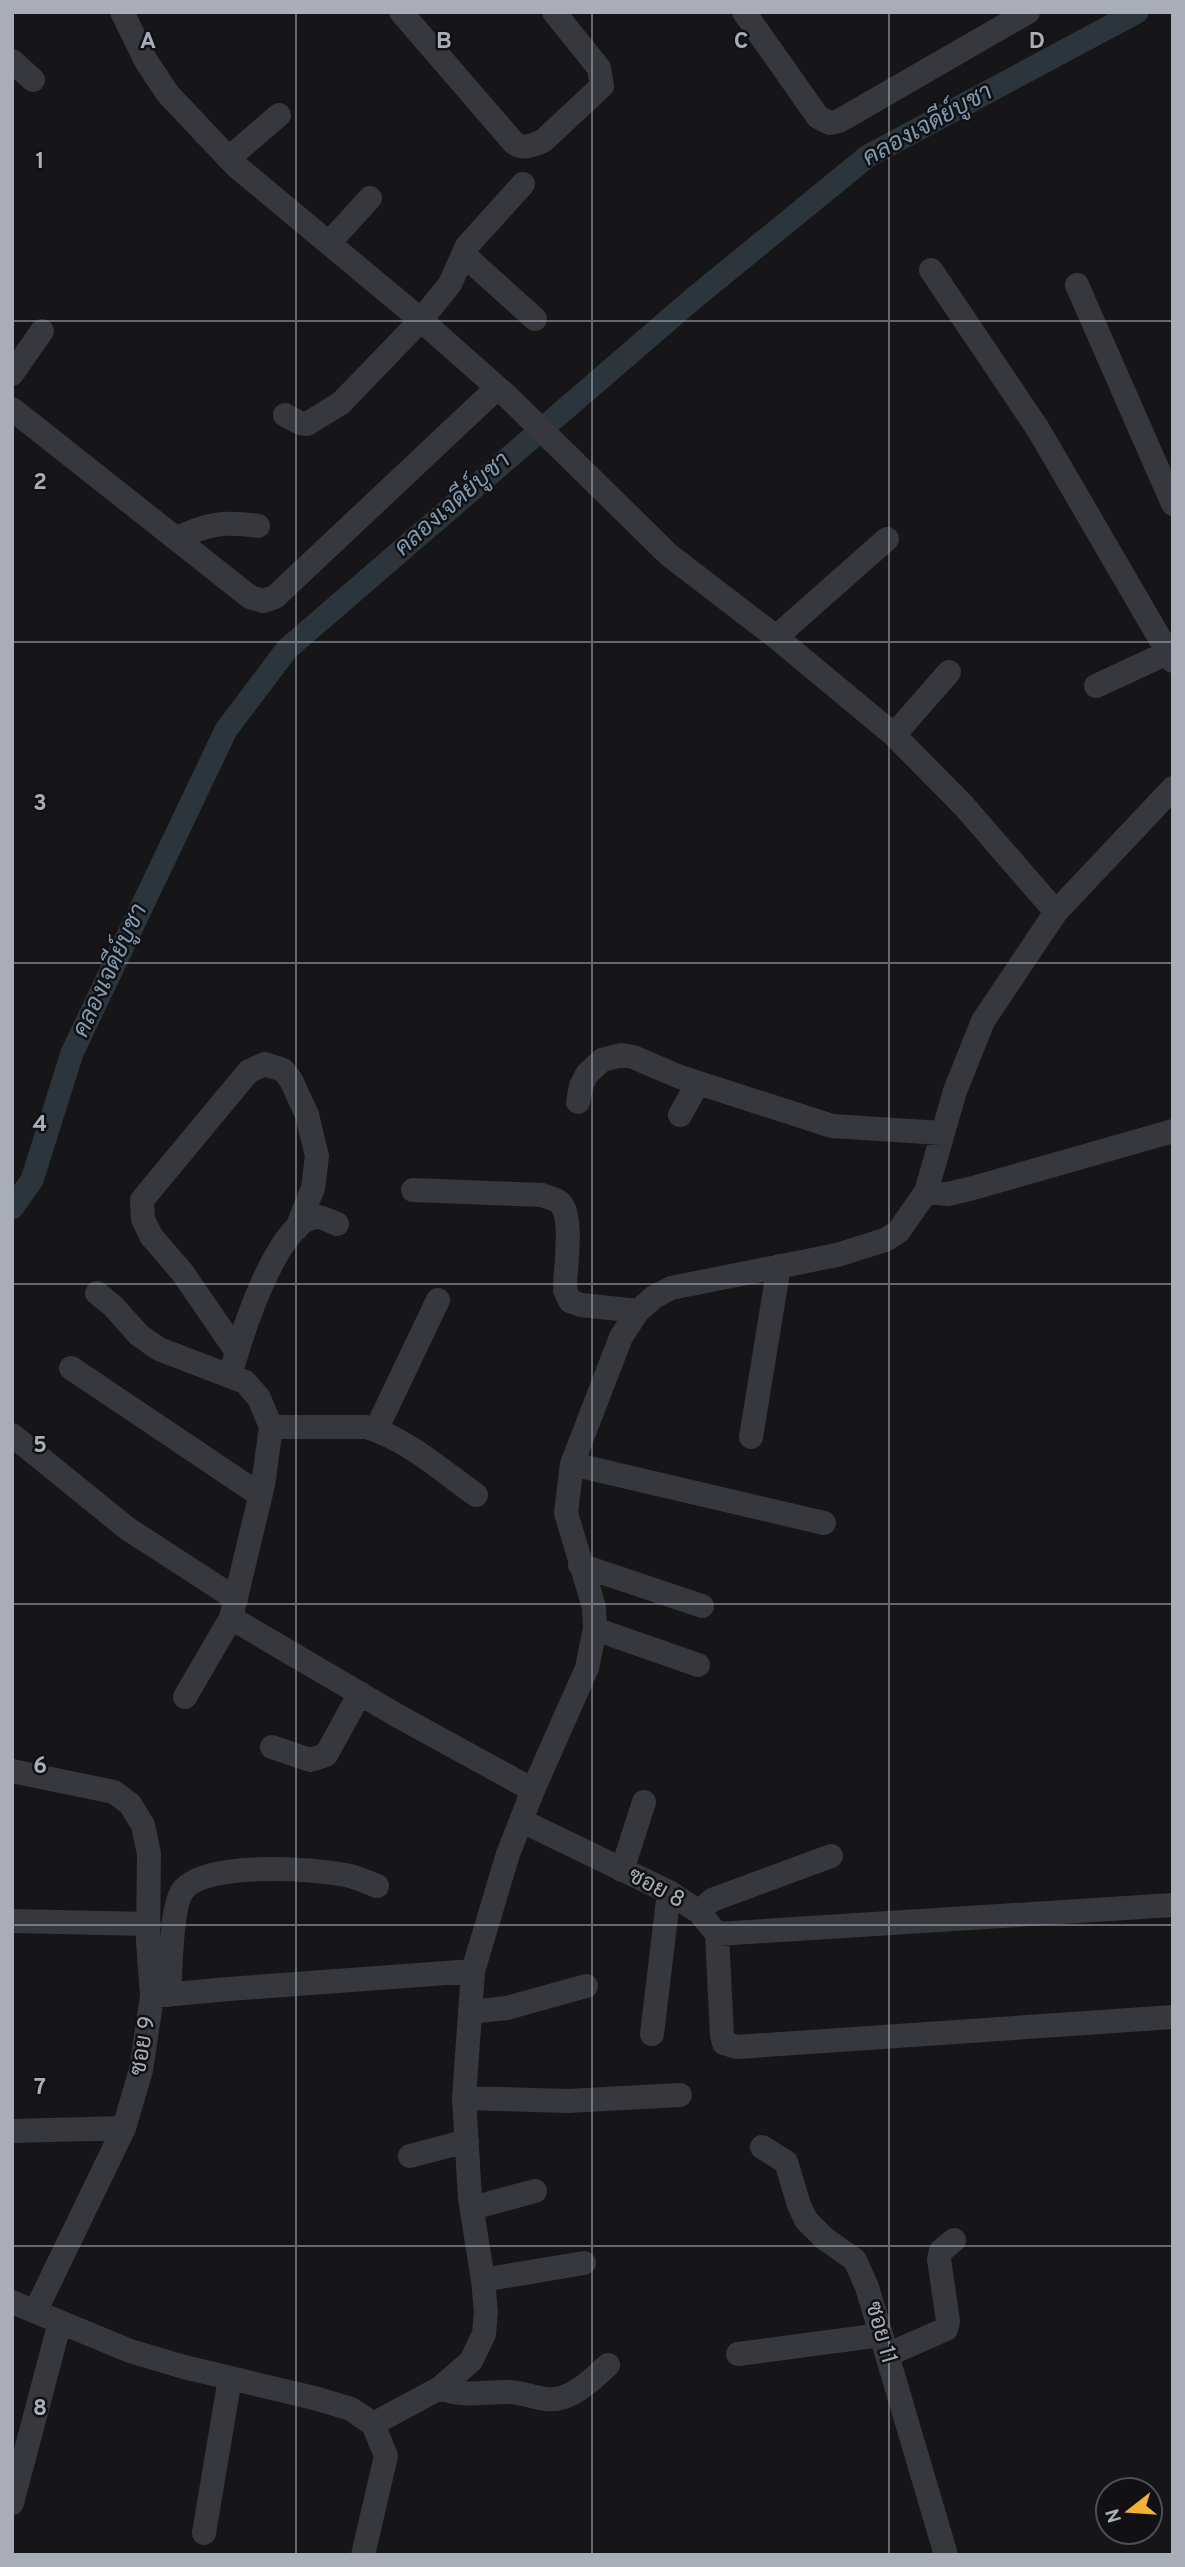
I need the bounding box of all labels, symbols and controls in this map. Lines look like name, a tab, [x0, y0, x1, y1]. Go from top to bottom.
text: A	[140, 28, 156, 57]
text: B	[436, 28, 452, 57]
text: C	[734, 28, 748, 57]
text: D	[1029, 28, 1045, 57]
water label: คลองเจดีย์บูชา	[856, 75, 998, 174]
text: 1	[35, 148, 45, 177]
water label: คลองเจดีย์บูชา	[387, 444, 517, 563]
text: 2	[33, 469, 47, 498]
text: 3	[33, 790, 47, 819]
water label: คลองเจดีย์บูชา	[64, 898, 155, 1042]
text: 4	[33, 1111, 47, 1140]
text: 5	[33, 1432, 47, 1461]
text: 6	[33, 1753, 47, 1782]
street label: ซอย 8	[623, 1862, 689, 1916]
street label: ซอย 9	[125, 2014, 163, 2078]
text: 7	[34, 2074, 46, 2103]
street label: ซอย 11	[857, 2299, 903, 2367]
text: 8	[33, 2395, 47, 2424]
north arrow	[1094, 2476, 1164, 2546]
text: N	[1101, 2505, 1128, 2525]

